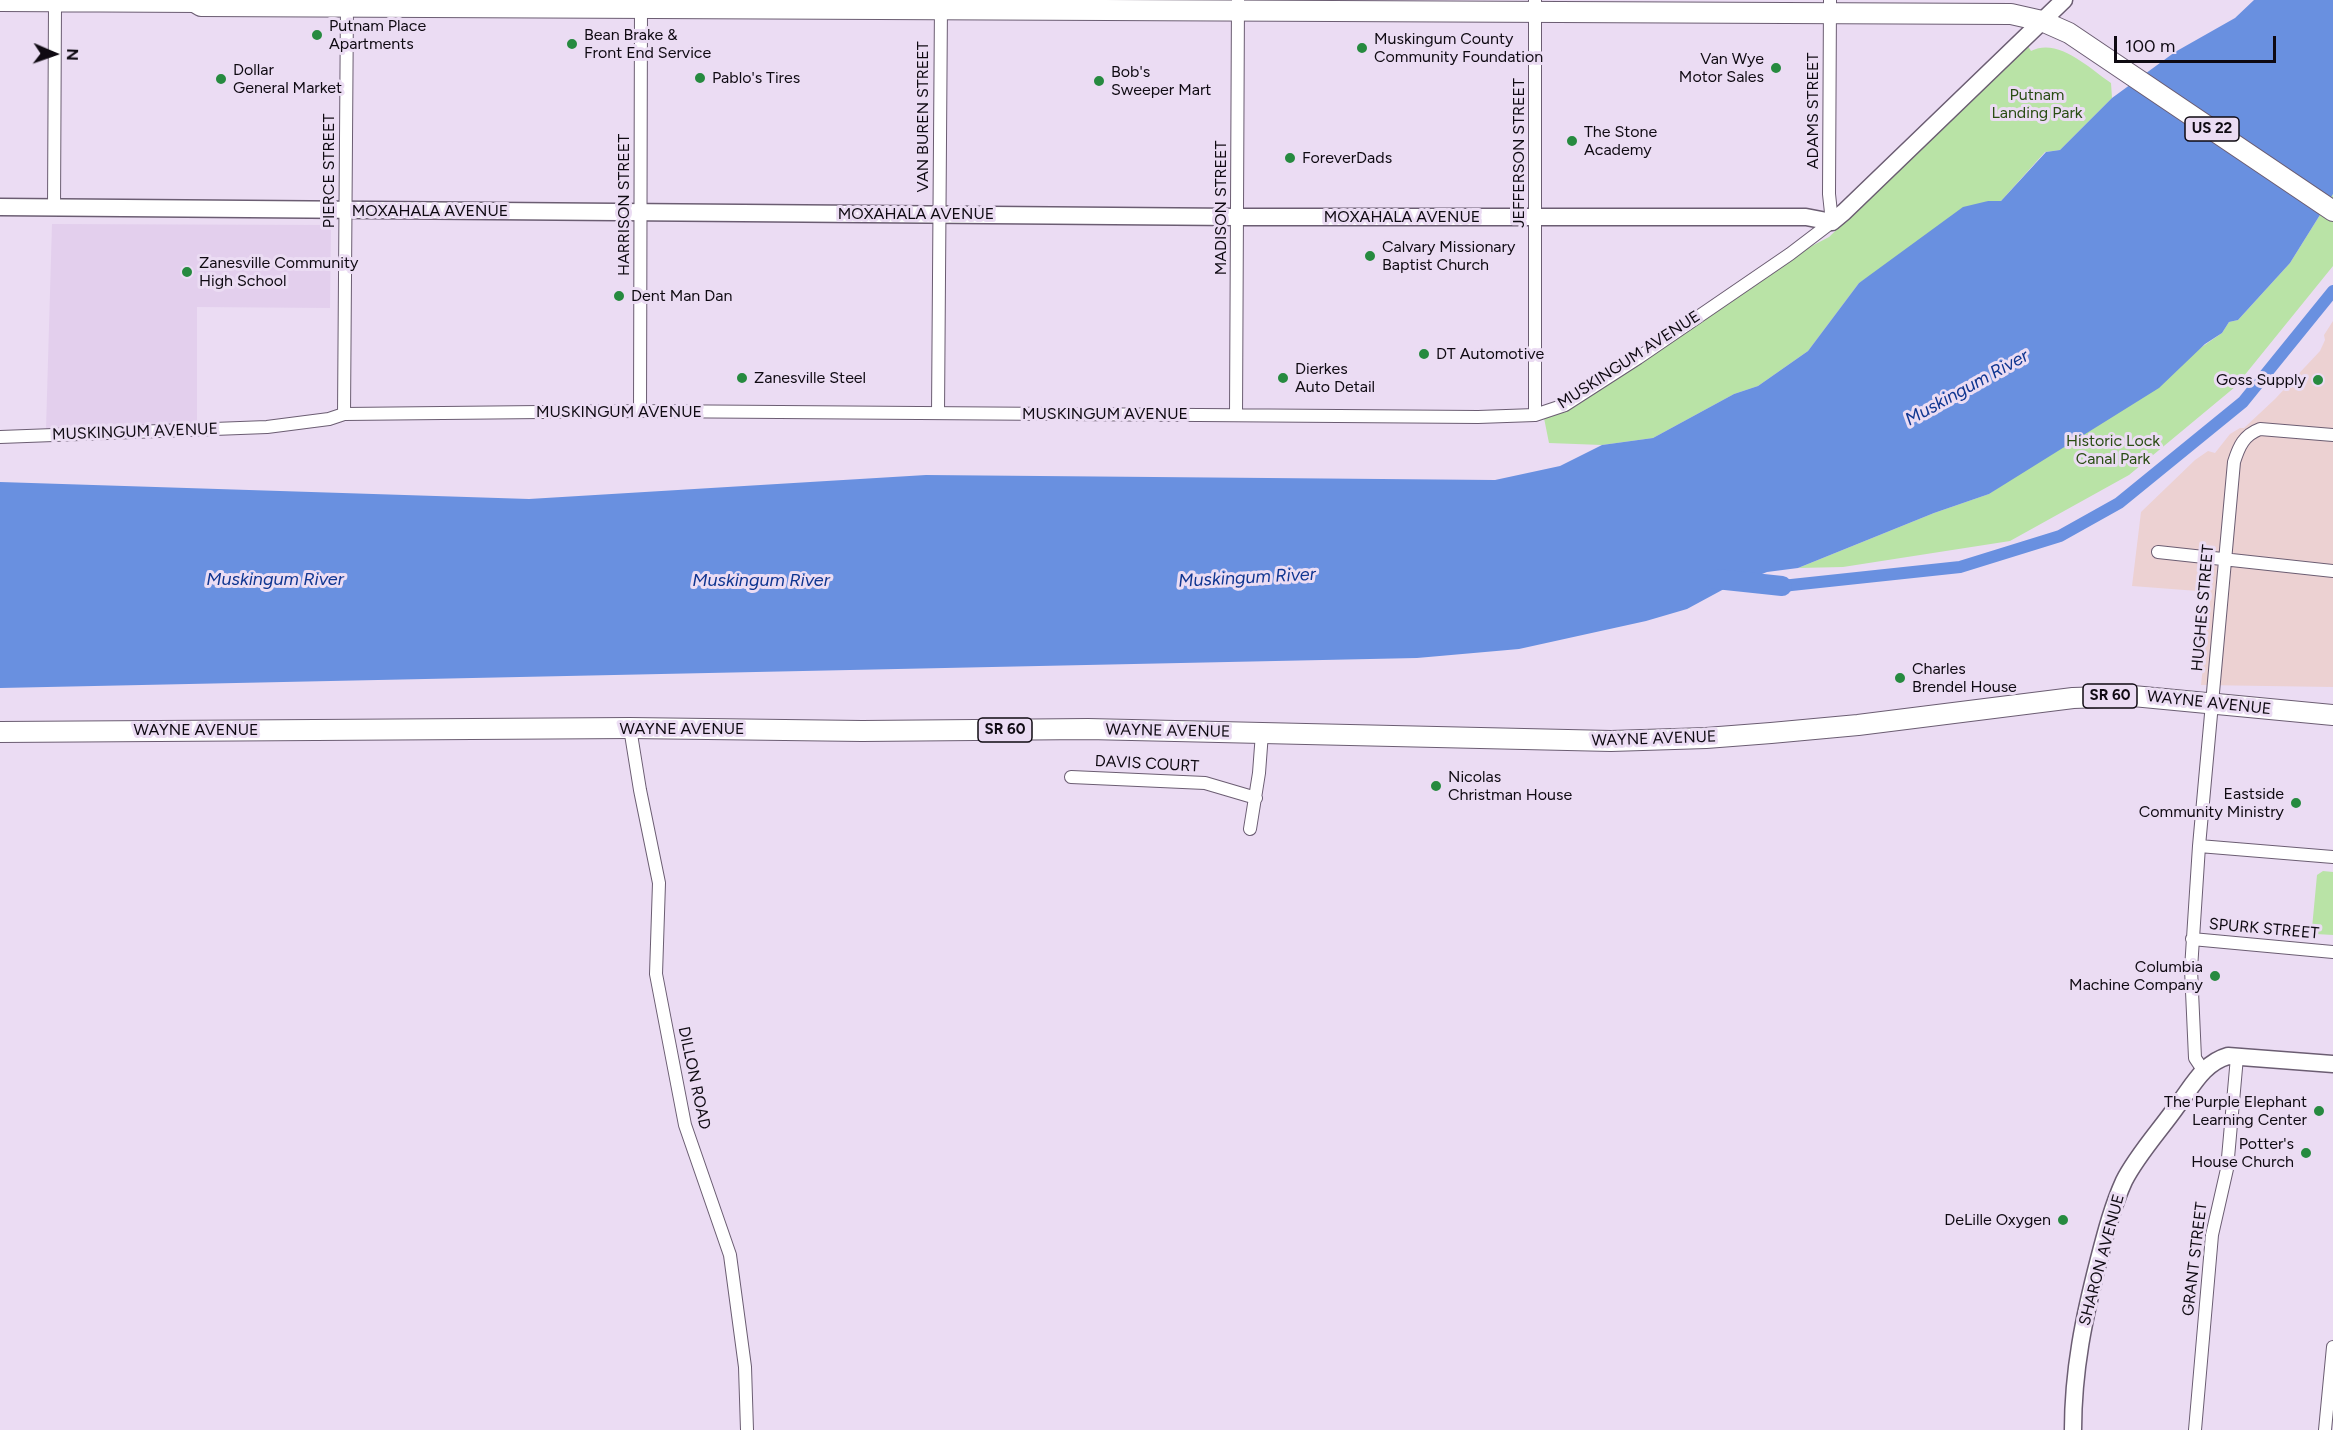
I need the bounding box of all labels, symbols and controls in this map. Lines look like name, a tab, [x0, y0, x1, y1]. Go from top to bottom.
place label: Putnam Place Apartments	[329, 16, 426, 54]
north arrow	[24, 24, 84, 84]
scale bar	[2117, 24, 2279, 62]
place label: Bean Brake & Front End Service	[584, 25, 711, 63]
marker: Putnam Place Apartments	[310, 28, 324, 42]
place label: Muskingum County Community Foundation	[1374, 29, 1543, 67]
text: 100 m	[2125, 35, 2175, 57]
marker: Bean Brake & Front End Service	[565, 37, 579, 51]
marker: Muskingum County Community Foundation	[1355, 41, 1369, 55]
street label: VAN BUREN STREET	[913, 42, 933, 192]
text: N	[63, 48, 82, 61]
place label: Van Wye Motor Sales	[1679, 49, 1764, 87]
street label: ADAMS STREET	[1803, 53, 1823, 169]
place label: Dollar General Market	[233, 60, 342, 98]
marker: Van Wye Motor Sales	[1769, 61, 1783, 75]
place label: Bob's Sweeper Mart	[1111, 62, 1211, 100]
place label: Pablo's Tires	[712, 68, 800, 88]
marker: Pablo's Tires	[693, 71, 707, 85]
marker: Dollar General Market	[214, 72, 228, 86]
marker: Bob's Sweeper Mart	[1092, 74, 1106, 88]
street label: JEFFERSON STREET	[1509, 78, 1529, 228]
park label: Putnam Landing Park	[1991, 85, 2083, 123]
street label: PIERCE STREET	[319, 114, 339, 228]
road number: US 22	[2185, 117, 2239, 141]
place label: The Stone Academy	[1584, 122, 1657, 160]
street label: HARRISON STREET	[614, 134, 634, 276]
marker: The Stone Academy	[1565, 134, 1579, 148]
street label: MADISON STREET	[1211, 141, 1231, 275]
place label: ForeverDads	[1302, 148, 1392, 168]
marker: ForeverDads	[1283, 151, 1297, 165]
street label: MOXAHALA AVENUE	[352, 201, 508, 221]
street label: MOXAHALA AVENUE	[838, 204, 994, 224]
street label: MOXAHALA AVENUE	[1324, 207, 1480, 227]
place label: Calvary Missionary Baptist Church	[1382, 237, 1515, 275]
marker: Calvary Missionary Baptist Church	[1363, 249, 1377, 263]
place label: Zanesville Community High School	[199, 253, 358, 291]
marker: Zanesville Community High School	[180, 265, 194, 279]
place label: Dent Man Dan	[631, 286, 732, 306]
marker: Dent Man Dan	[612, 289, 626, 303]
street label: MUSKINGUM AVENUE	[1554, 307, 1704, 413]
place label: DT Automotive	[1436, 344, 1544, 364]
water label: Muskingum River	[1902, 345, 2032, 431]
marker: DT Automotive	[1417, 347, 1431, 361]
place label: Dierkes Auto Detail	[1295, 359, 1375, 397]
place label: Zanesville Steel	[754, 368, 866, 388]
place label: Goss Supply	[2216, 370, 2306, 390]
marker: Zanesville Steel	[735, 371, 749, 385]
marker: Dierkes Auto Detail	[1276, 371, 1290, 385]
marker: Goss Supply	[2311, 373, 2325, 387]
street label: MUSKINGUM AVENUE	[536, 402, 702, 422]
street label: MUSKINGUM AVENUE	[1022, 404, 1188, 424]
street label: MUSKINGUM AVENUE	[52, 420, 218, 444]
park label: Historic Lock Canal Park	[2066, 431, 2160, 469]
street label: HUGHES STREET	[2188, 544, 2218, 672]
water label: Muskingum River	[1178, 564, 1316, 592]
water label: Muskingum River	[206, 569, 344, 591]
water label: Muskingum River	[692, 570, 830, 592]
place label: Charles Brendel House	[1912, 659, 2017, 697]
marker: Charles Brendel House	[1893, 671, 1907, 685]
road number: SR 60	[2083, 684, 2137, 708]
street label: WAYNE AVENUE	[2146, 687, 2272, 719]
road number: SR 60	[978, 718, 1032, 742]
street label: WAYNE AVENUE	[620, 719, 744, 739]
street label: WAYNE AVENUE	[134, 720, 258, 740]
street label: WAYNE AVENUE	[1105, 720, 1231, 742]
street label: WAYNE AVENUE	[1591, 727, 1717, 751]
street label: DAVIS COURT	[1094, 752, 1200, 776]
place label: Nicolas Christman House	[1448, 767, 1572, 805]
marker: Nicolas Christman House	[1429, 779, 1443, 793]
place label: Eastside Community Ministry	[2139, 784, 2284, 822]
marker: Eastside Community Ministry	[2289, 796, 2303, 810]
street label: SPURK STREET	[2208, 915, 2320, 943]
place label: Columbia Machine Company	[2069, 957, 2203, 995]
marker: Columbia Machine Company	[2208, 969, 2222, 983]
street label: DILLON ROAD	[674, 1025, 714, 1131]
place label: The Purple Elephant Learning Center	[2164, 1092, 2307, 1130]
marker: The Purple Elephant Learning Center	[2312, 1104, 2326, 1118]
place label: Potter's House Church	[2191, 1134, 2294, 1172]
marker: Potter's House Church	[2299, 1146, 2313, 1160]
street label: SHARON AVENUE	[2075, 1192, 2129, 1328]
street label: GRANT STREET	[2178, 1201, 2212, 1317]
place label: DeLille Oxygen	[1944, 1210, 2051, 1230]
marker: DeLille Oxygen	[2056, 1213, 2070, 1227]

